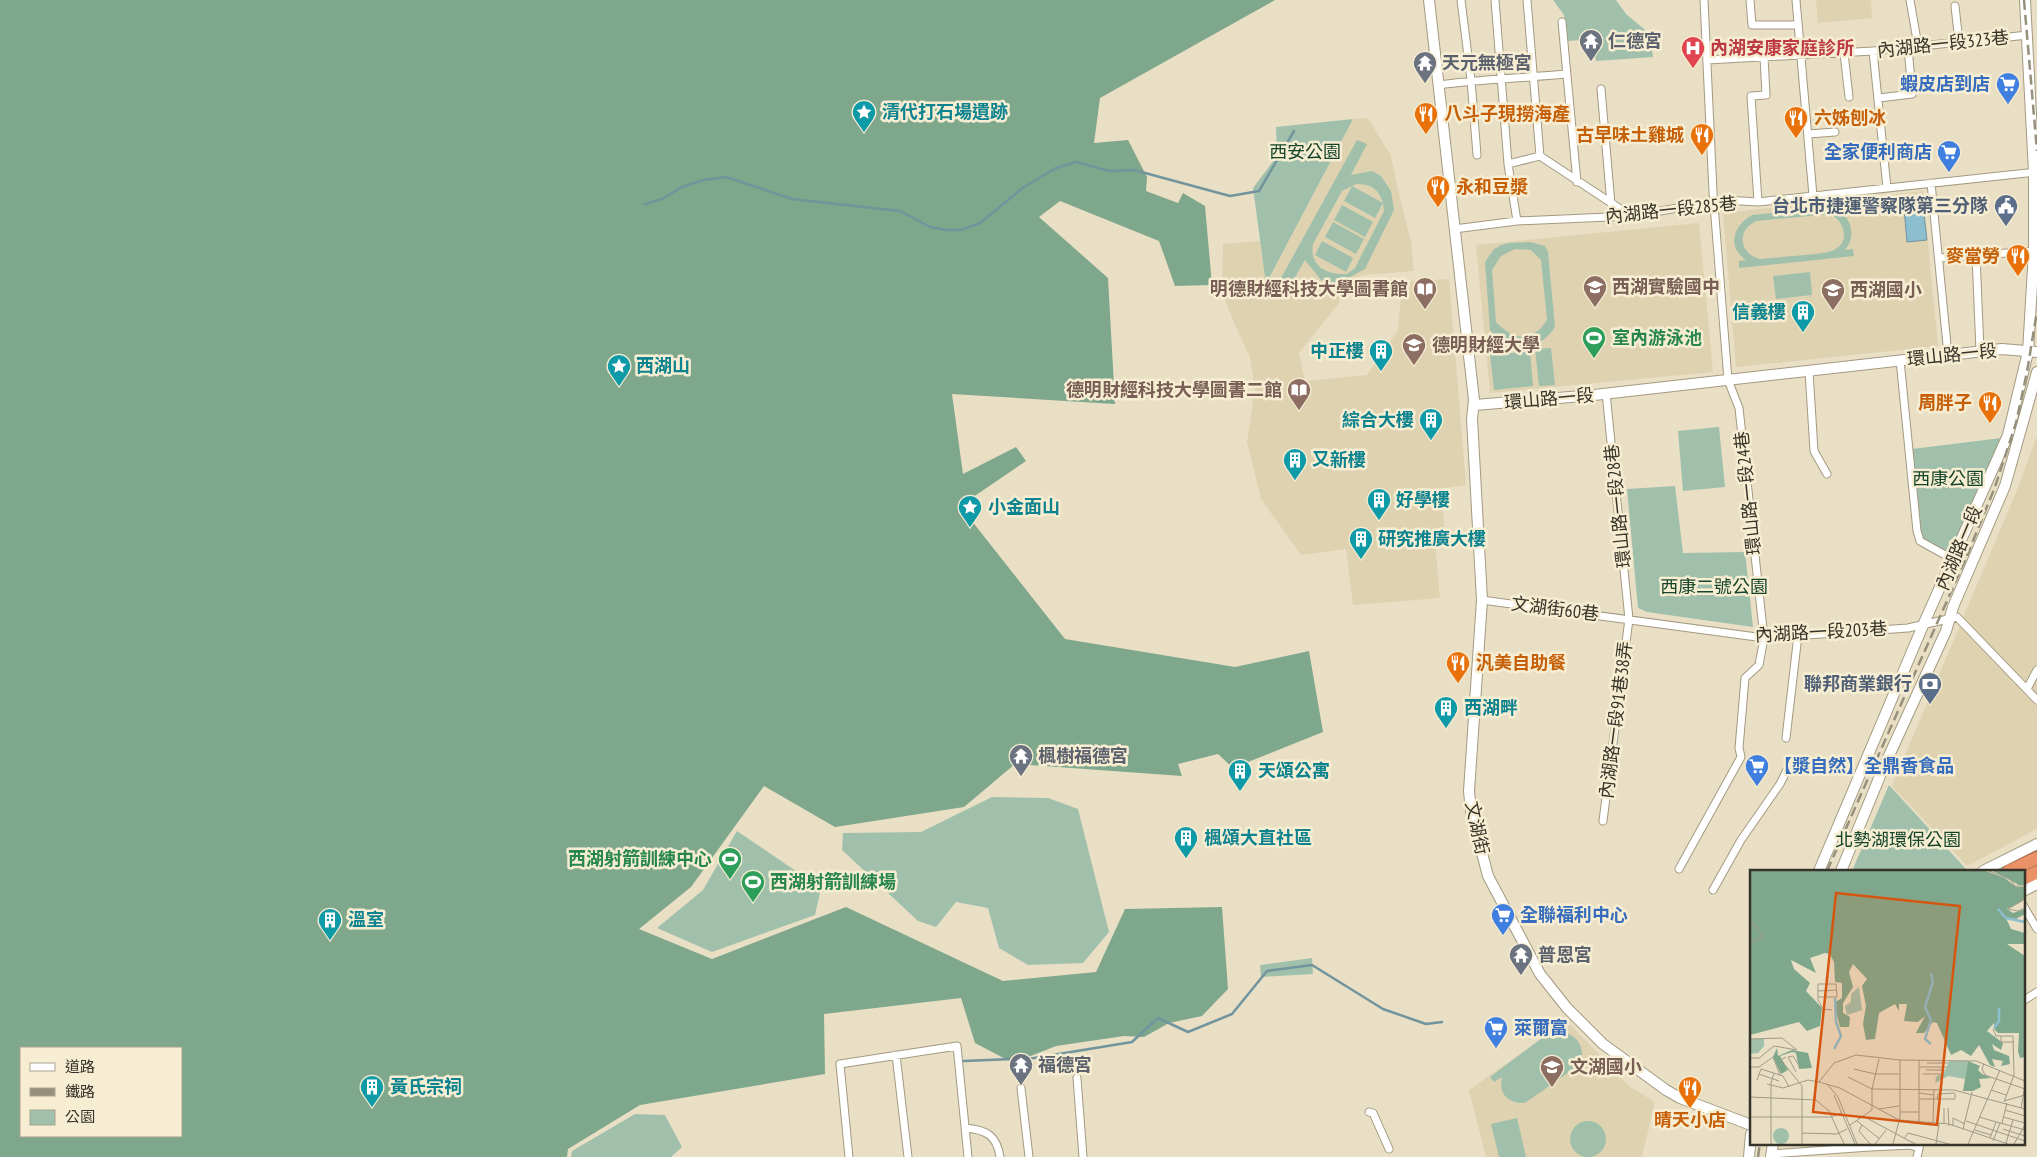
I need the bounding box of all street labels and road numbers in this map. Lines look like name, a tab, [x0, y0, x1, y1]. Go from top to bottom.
street label: 內湖路一段323巷	[1876, 25, 2010, 62]
street label: 內湖路一段285巷	[1604, 191, 1738, 228]
street label: 環山路一段	[1906, 338, 1998, 371]
street label: 環山路一段	[1503, 383, 1595, 414]
street label: 環山路一段24巷	[1730, 430, 1765, 556]
street label: 環山路一段28巷	[1600, 443, 1635, 569]
street label: 內湖路一段	[1930, 502, 1987, 594]
street label: 文湖街60巷	[1510, 592, 1600, 625]
street label: 內湖路一段203巷	[1754, 617, 1888, 646]
street label: 內湖路一段91巷38弄	[1594, 640, 1637, 800]
street label: 文湖街	[1461, 799, 1494, 857]

